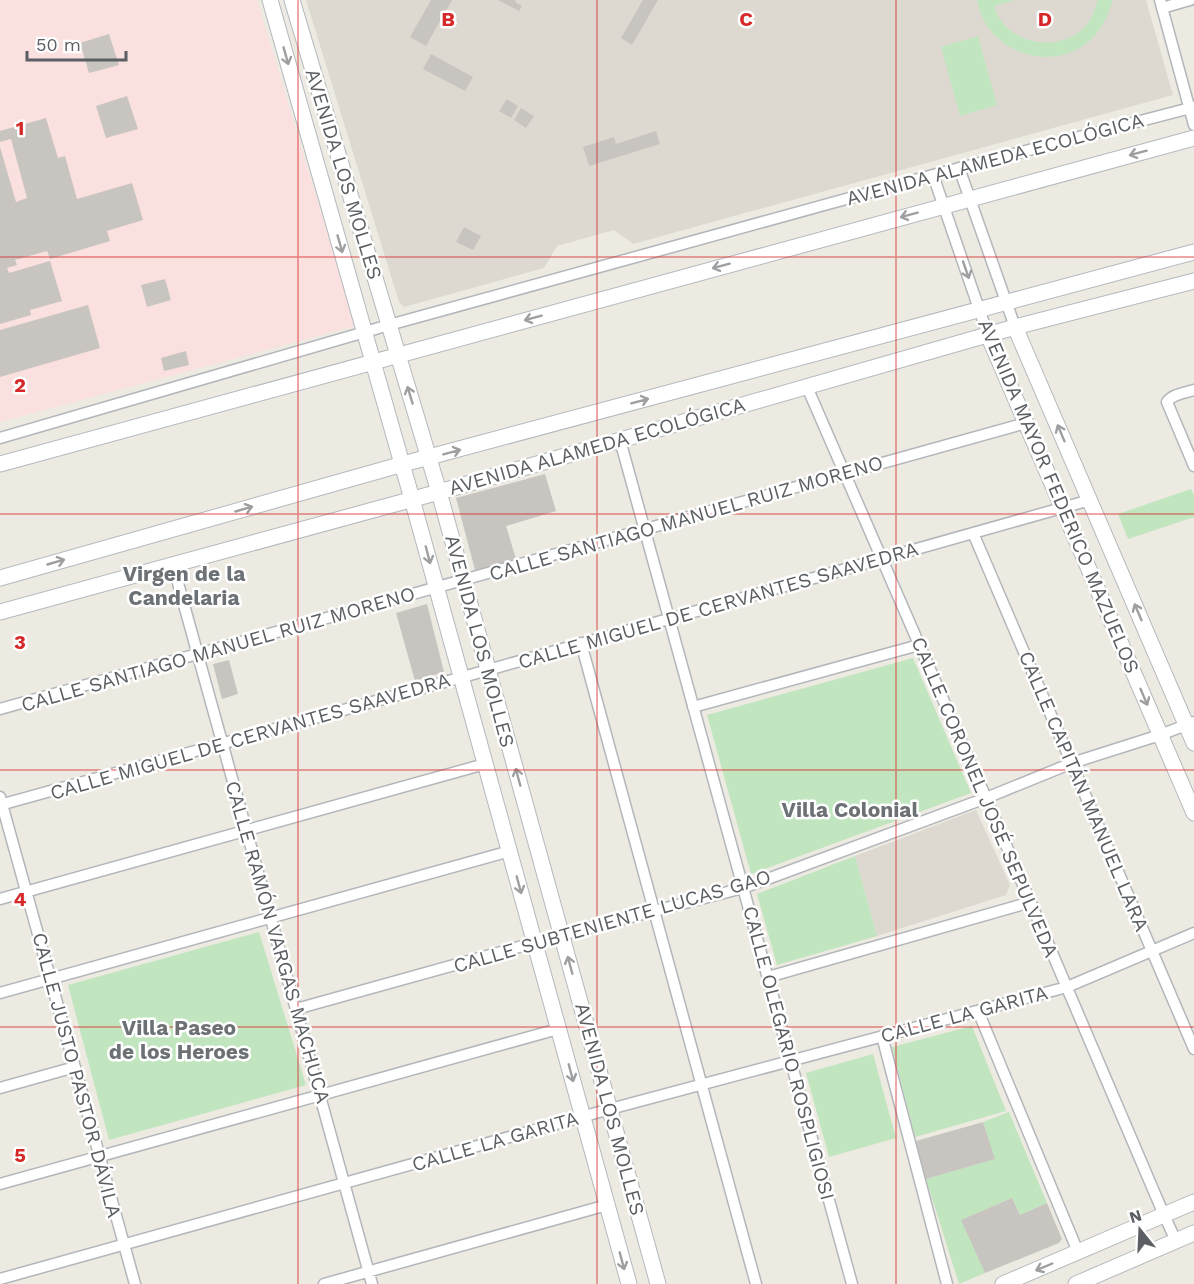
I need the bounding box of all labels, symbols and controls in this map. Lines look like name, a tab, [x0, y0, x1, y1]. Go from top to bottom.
text: B	[441, 7, 455, 31]
text: C	[739, 7, 753, 31]
text: D	[1038, 7, 1052, 31]
scale bar	[27, 24, 126, 62]
text: 50 m	[36, 34, 81, 55]
one-way arrow	[281, 46, 293, 65]
street label: AVENIDA LOS MOLLES	[300, 66, 388, 282]
street label: AVENIDA ALAMEDA ECOLÓGICA	[844, 108, 1146, 210]
text: 1	[16, 116, 24, 140]
one-way arrow	[1128, 147, 1147, 159]
one-way arrow	[900, 210, 919, 221]
one-way arrow	[335, 234, 346, 253]
one-way arrow	[961, 260, 972, 279]
one-way arrow	[712, 261, 731, 273]
one-way arrow	[524, 313, 543, 324]
street label: AVENIDA MAYOR FEDERICO MAZUELOS	[973, 315, 1145, 677]
text: 2	[14, 373, 26, 397]
one-way arrow	[404, 386, 415, 405]
street label: AVENIDA ALAMEDA ECOLÓGICA	[446, 392, 748, 500]
one-way arrow	[631, 395, 650, 406]
one-way arrow	[1055, 424, 1066, 442]
one-way arrow	[442, 445, 461, 457]
street label: CALLE SANTIAGO MANUEL RUIZ MORENO	[486, 450, 886, 586]
one-way arrow	[234, 503, 253, 514]
street label: AVENIDA LOS MOLLES	[440, 532, 520, 750]
street label: CALLE MIGUEL DE CERVANTES SAAVEDRA	[515, 536, 921, 674]
one-way arrow	[423, 545, 434, 564]
one-way arrow	[46, 556, 65, 567]
district label: Virgen de la Candelaria	[123, 561, 246, 610]
street label: CALLE SANTIAGO MANUEL RUIZ MORENO	[18, 581, 418, 717]
one-way arrow	[1132, 603, 1143, 621]
text: 3	[14, 630, 26, 654]
street label: CALLE CORONEL JOSÉ SEPULVEDA	[906, 633, 1064, 961]
street label: CALLE CAPITÁN MANUEL LARA	[1014, 647, 1154, 935]
street label: CALLE MIGUEL DE CERVANTES SAAVEDRA	[47, 667, 453, 805]
one-way arrow	[1139, 687, 1150, 706]
one-way arrow	[512, 767, 523, 786]
street label: CALLE RAMÓN VARGAS MACHUCA	[220, 778, 336, 1106]
district label: Villa Colonial	[782, 797, 919, 822]
street label: CALLE SUBTENIENTE LUCAS GAO	[450, 864, 774, 978]
one-way arrow	[514, 875, 525, 894]
text: 4	[14, 887, 27, 911]
street label: CALLE OLEGARIO ROSPLIGIOSI	[738, 903, 840, 1203]
street label: CALLE JUSTO PASTOR DÁVILA	[27, 930, 127, 1220]
one-way arrow	[564, 955, 575, 974]
street label: CALLE LA GARITA	[878, 980, 1050, 1048]
street label: AVENIDA LOS MOLLES	[570, 1000, 650, 1218]
district label: Villa Paseo de los Heroes	[109, 1015, 249, 1064]
one-way arrow	[565, 1063, 577, 1082]
street label: CALLE LA GARITA	[409, 1106, 581, 1176]
text: 5	[14, 1143, 26, 1167]
north arrow	[1110, 1200, 1170, 1260]
text: N	[1127, 1205, 1144, 1227]
one-way arrow	[617, 1251, 629, 1270]
one-way arrow	[1035, 1262, 1053, 1273]

